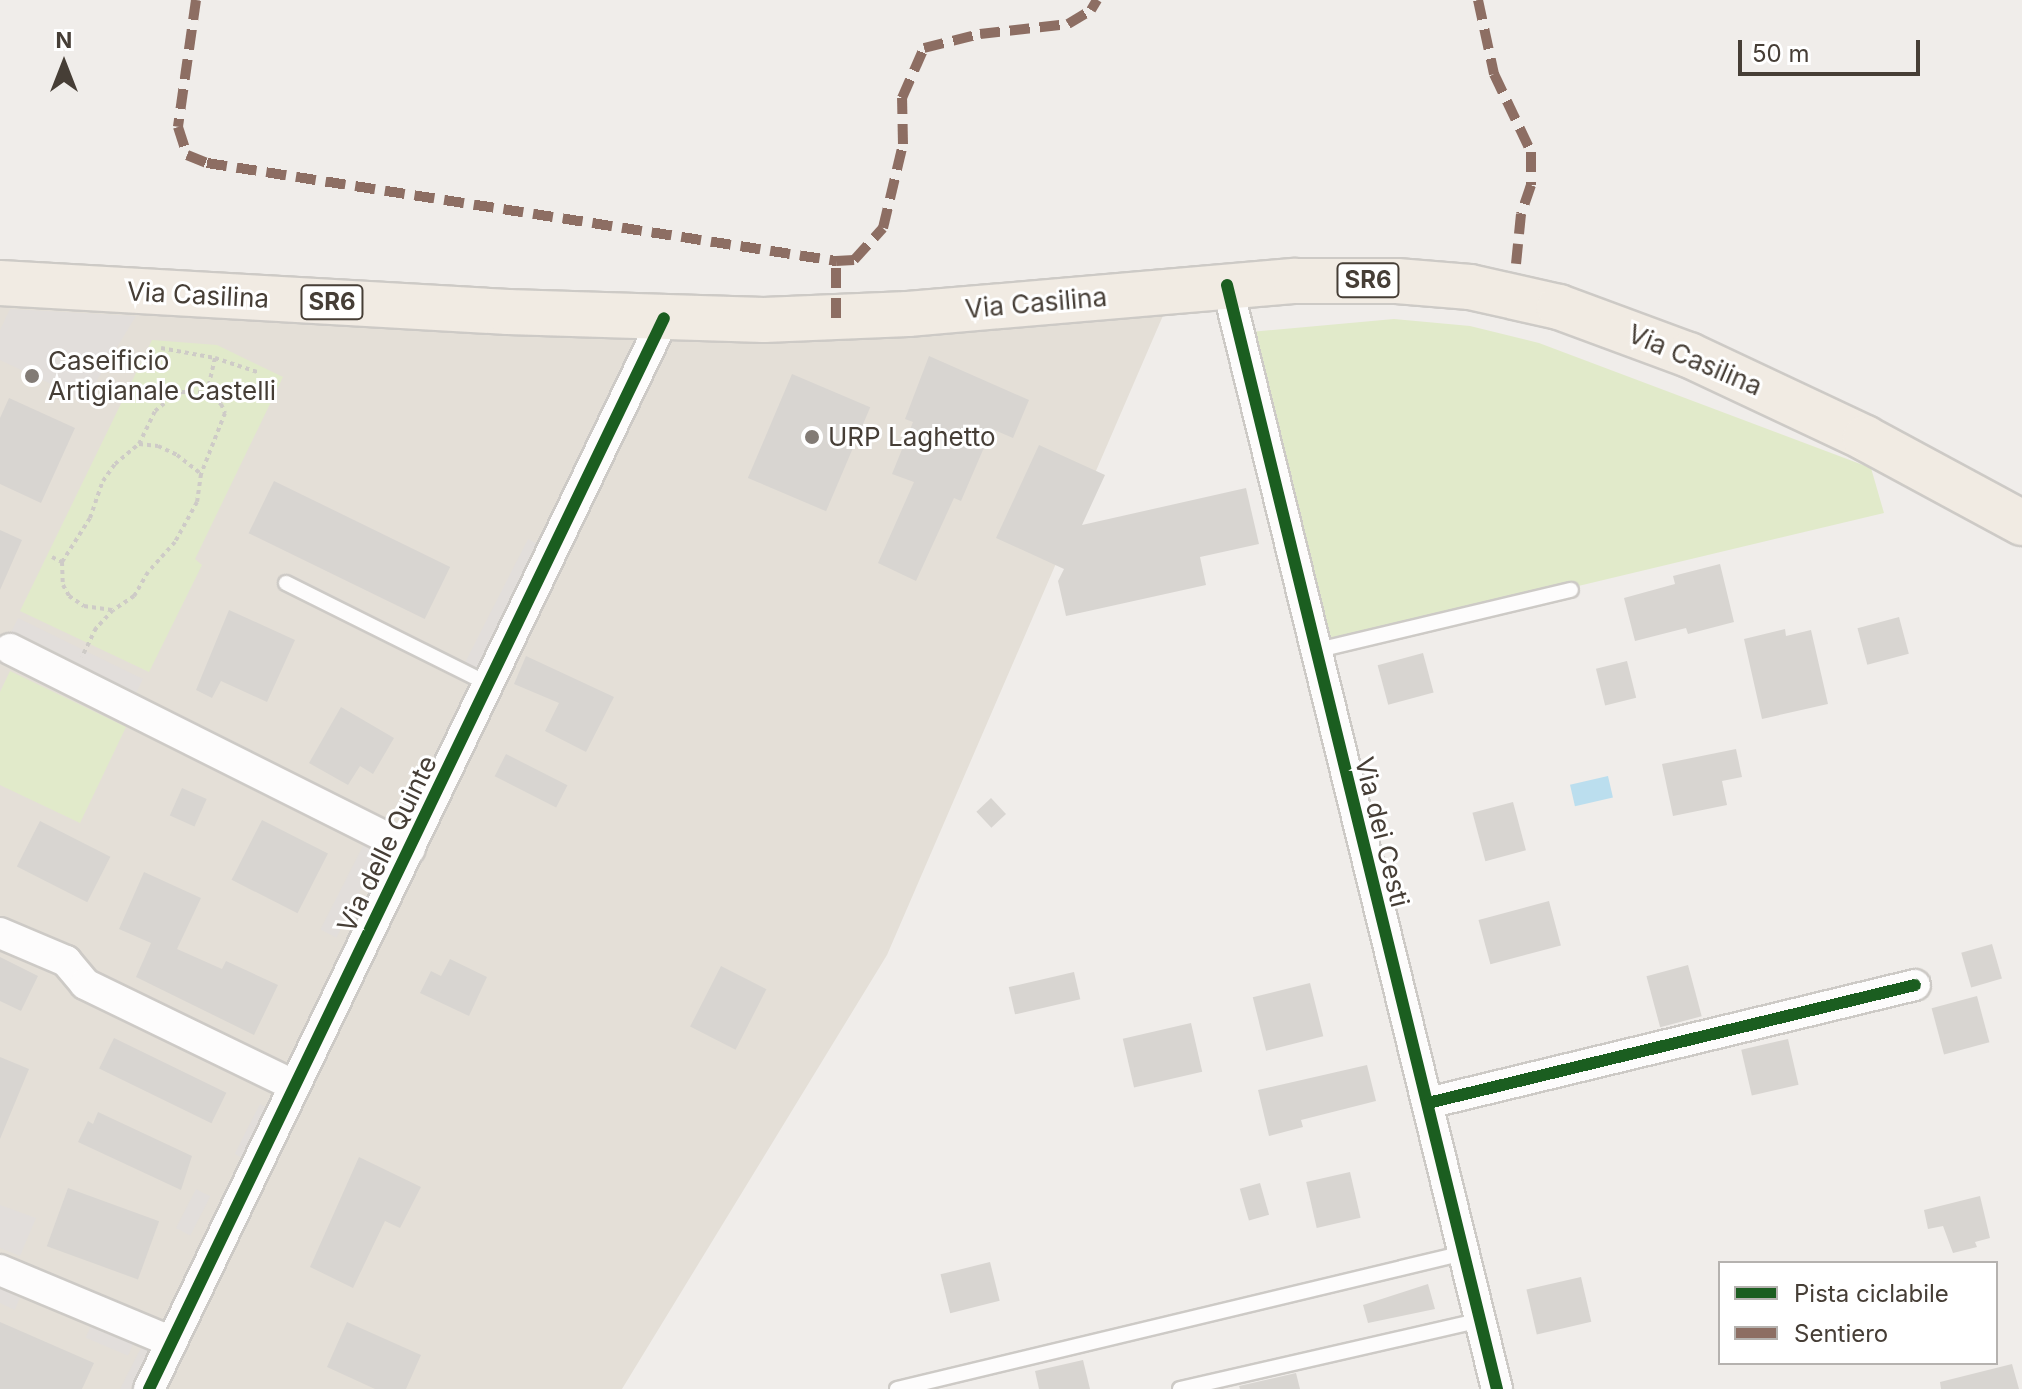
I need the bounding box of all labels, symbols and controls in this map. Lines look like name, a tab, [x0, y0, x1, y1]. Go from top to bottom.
north arrow	[24, 24, 104, 104]
scale bar	[1742, 24, 1924, 74]
text: N	[56, 27, 72, 53]
text: 50 m	[1752, 39, 1810, 68]
road number: SR6	[1336, 260, 1400, 300]
street label: Via Casilina	[126, 276, 270, 314]
street label: Via Casilina	[964, 281, 1108, 325]
road number: SR6	[300, 282, 364, 322]
street label: Via Casilina	[1623, 318, 1767, 402]
place label: Caseificio Artigianale Castelli	[48, 345, 276, 406]
marker: Caseificio Artigianale Castelli	[23, 367, 41, 385]
place label: URP Laghetto	[828, 421, 995, 453]
marker: URP Laghetto	[803, 428, 821, 446]
street label: Via delle Quinte	[331, 751, 443, 937]
street label: Via dei Cesti	[1348, 754, 1416, 910]
legend	[1718, 1261, 1998, 1365]
text: Pista ciclabile	[1794, 1279, 1949, 1308]
text: Sentiero	[1794, 1319, 1888, 1348]

